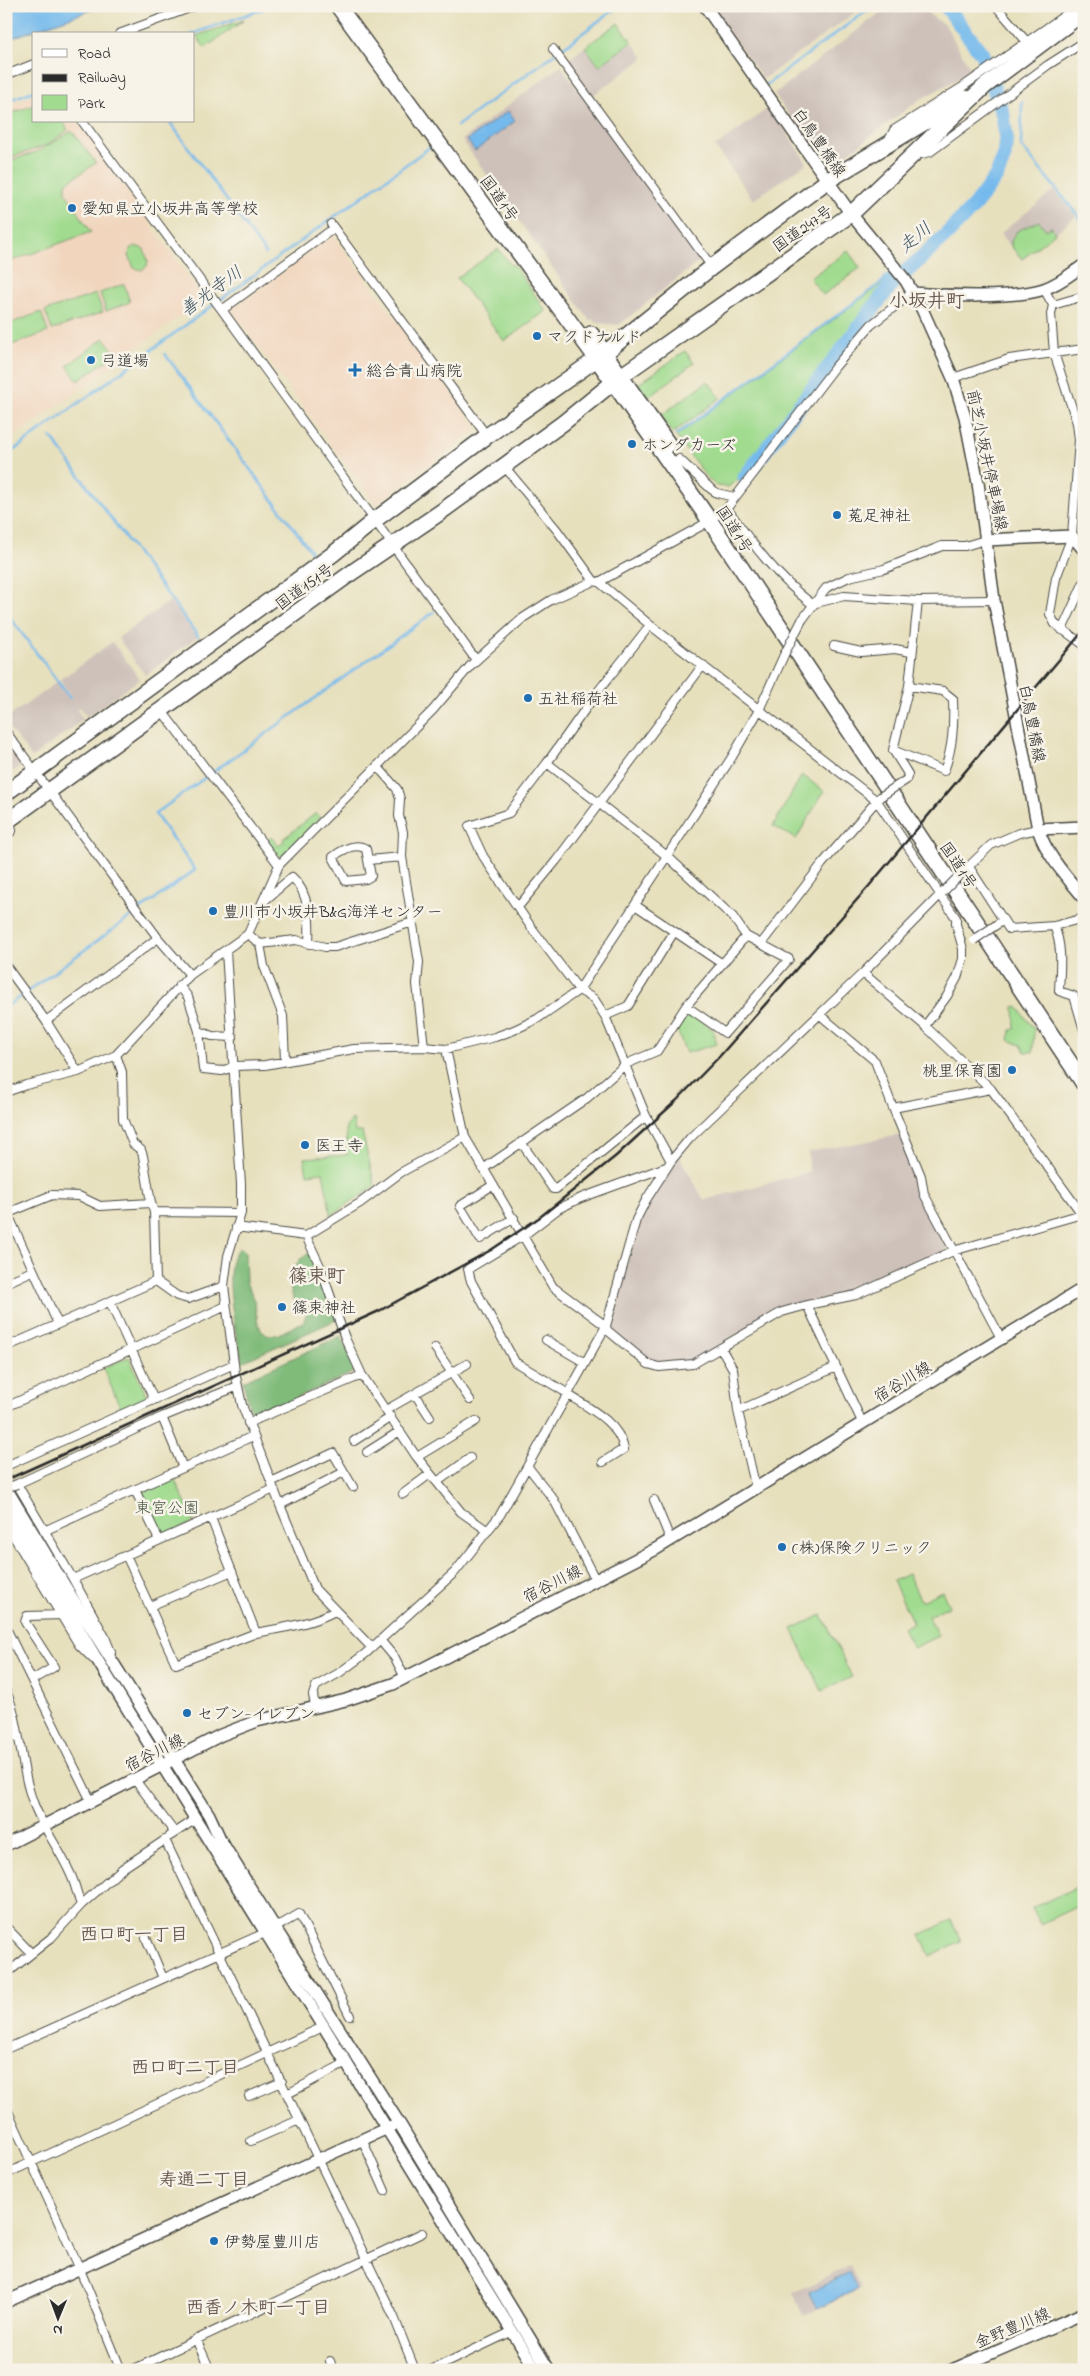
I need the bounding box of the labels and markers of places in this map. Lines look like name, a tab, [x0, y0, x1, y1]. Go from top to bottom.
place label: 愛知県立小坂井高等学校	[82, 198, 258, 222]
marker: 愛知県立小坂井高等学校	[66, 202, 78, 214]
place label: マクドナルド	[547, 326, 642, 350]
marker: マクドナルド	[531, 330, 543, 342]
place label: 弓道場	[101, 350, 149, 374]
marker: 弓道場	[85, 354, 97, 366]
place label: 総合青山病院	[366, 360, 462, 384]
marker: 総合青山病院	[348, 363, 362, 377]
place label: ホンダカーズ	[642, 434, 736, 458]
marker: ホンダカーズ	[626, 438, 638, 450]
place label: 菟足神社	[847, 505, 911, 529]
marker: 菟足神社	[831, 509, 843, 521]
place label: 五社稲荷社	[538, 688, 618, 712]
marker: 五社稲荷社	[522, 692, 534, 704]
place label: 豊川市小坂井B&G海洋センター	[223, 901, 442, 925]
marker: 豊川市小坂井B&G海洋センター	[207, 905, 219, 917]
place label: 桃里保育園	[922, 1060, 1002, 1084]
marker: 桃里保育園	[1006, 1064, 1018, 1076]
place label: 医王寺	[315, 1135, 363, 1159]
marker: 医王寺	[299, 1139, 311, 1151]
place label: 篠束神社	[292, 1297, 356, 1321]
marker: 篠束神社	[276, 1301, 288, 1313]
place label: (株)保険クリニック	[792, 1537, 931, 1561]
marker: (株)保険クリニック	[776, 1541, 788, 1553]
place label: セブン-イレブン	[197, 1703, 315, 1727]
marker: セブン-イレブン	[181, 1707, 193, 1719]
place label: 伊勢屋豊川店	[224, 2231, 320, 2255]
marker: 伊勢屋豊川店	[208, 2235, 220, 2247]

